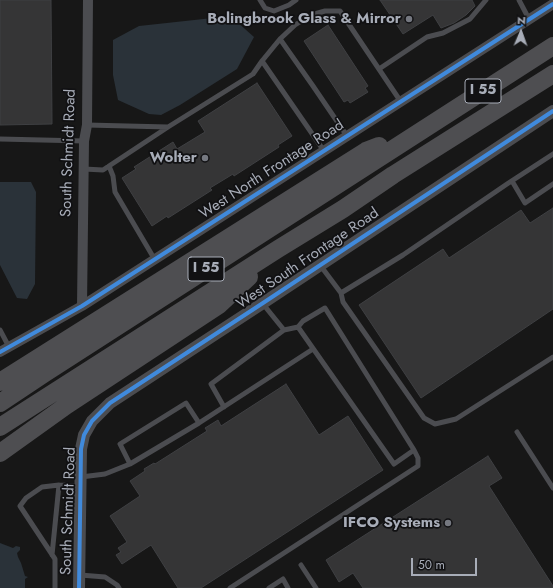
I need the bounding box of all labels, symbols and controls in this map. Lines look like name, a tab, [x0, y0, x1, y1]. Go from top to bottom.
place label: Bolingbrook Glass & Mirror	[207, 10, 401, 28]
north arrow	[501, 12, 541, 52]
text: N	[517, 12, 526, 28]
marker: Bolingbrook Glass & Mirror	[404, 14, 414, 24]
road number: I 55	[465, 79, 501, 103]
street label: South Schmidt Road	[58, 89, 80, 217]
street label: West North Frontage Road	[196, 117, 348, 223]
place label: Wolter	[150, 149, 197, 167]
marker: Wolter	[200, 153, 210, 163]
street label: West South Frontage Road	[233, 205, 383, 313]
road number: I 55	[188, 257, 224, 281]
street label: South Schmidt Road	[58, 447, 80, 575]
place label: IFCO Systems	[343, 514, 440, 532]
marker: IFCO Systems	[443, 518, 453, 528]
scale bar	[413, 550, 479, 576]
text: 50 m	[418, 556, 445, 574]

